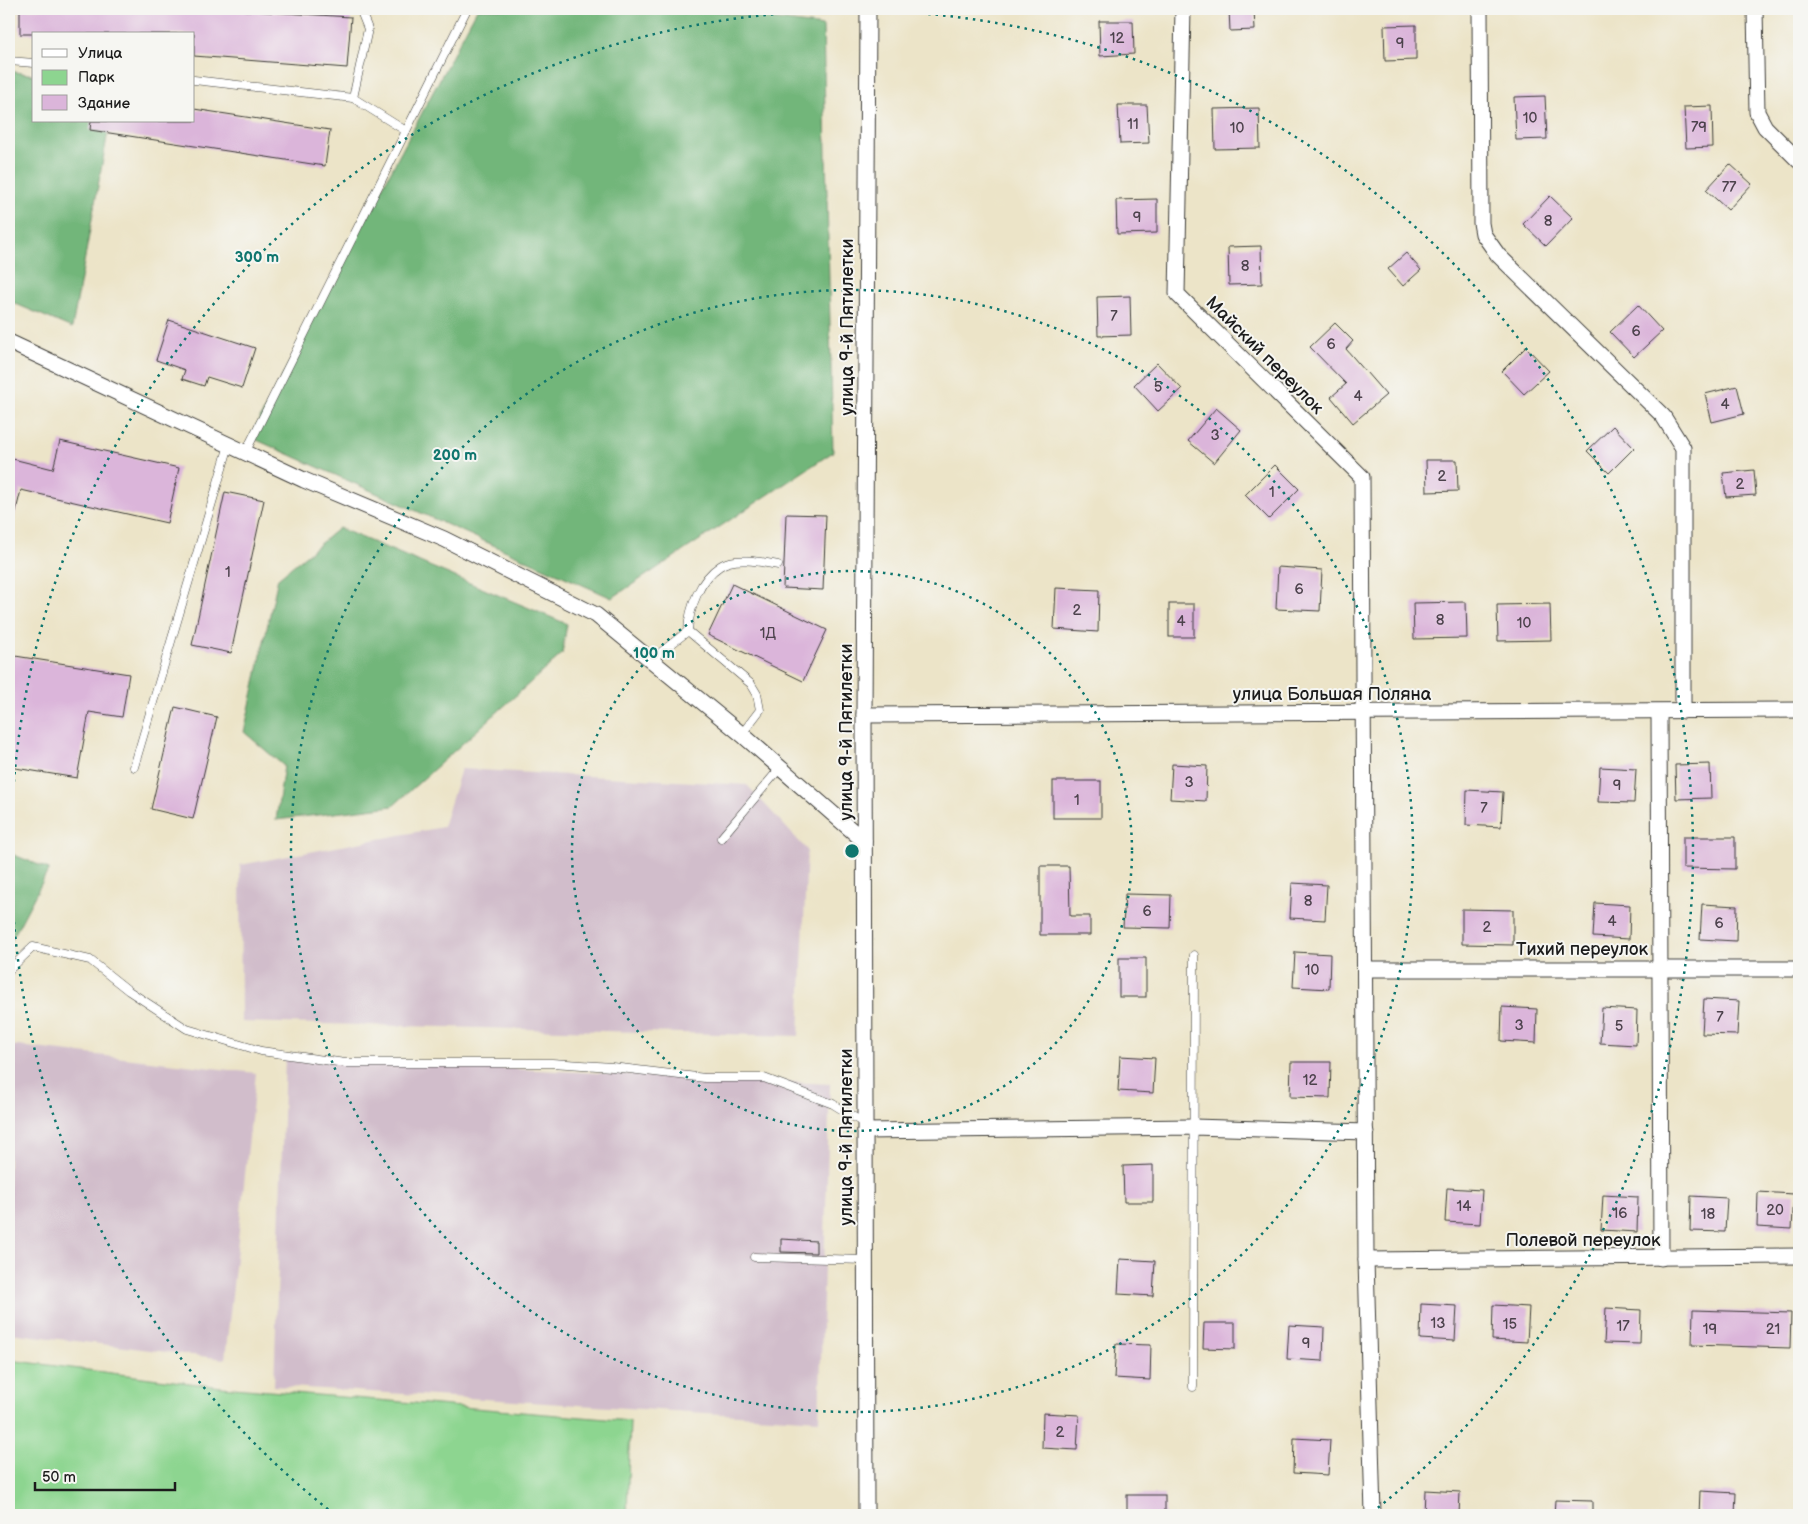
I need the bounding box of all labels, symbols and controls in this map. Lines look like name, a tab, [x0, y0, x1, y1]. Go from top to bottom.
house number: 12	[1110, 29, 1124, 48]
legend	[32, 32, 195, 122]
house number: 9	[1396, 34, 1404, 53]
text: Улица	[78, 44, 123, 63]
text: Парк	[78, 68, 115, 87]
text: Здание	[78, 94, 130, 113]
house number: 10	[1523, 109, 1537, 128]
house number: 11	[1127, 115, 1139, 134]
house number: 79	[1691, 118, 1707, 137]
house number: 10	[1230, 119, 1244, 138]
house number: 77	[1722, 178, 1737, 197]
house number: 9	[1133, 208, 1141, 227]
house number: 8	[1544, 212, 1553, 231]
street label: улица 9-й Пятилетки	[837, 239, 858, 415]
text: 300 m	[235, 248, 279, 267]
house number: 8	[1241, 257, 1250, 276]
street label: Майский переулок	[1201, 292, 1328, 419]
house number: 7	[1110, 307, 1118, 326]
house number: 6	[1631, 322, 1641, 341]
house number: 6	[1326, 335, 1336, 354]
house number: 5	[1154, 378, 1162, 397]
house number: 4	[1353, 387, 1363, 406]
house number: 4	[1720, 395, 1730, 414]
house number: 3	[1210, 426, 1220, 445]
text: 200 m	[433, 446, 477, 465]
house number: 2	[1438, 467, 1447, 486]
house number: 2	[1736, 475, 1745, 494]
house number: 1	[1269, 483, 1275, 502]
house number: 1	[225, 563, 231, 582]
house number: 6	[1294, 580, 1304, 599]
house number: 2	[1073, 601, 1082, 620]
house number: 8	[1436, 611, 1445, 630]
house number: 4	[1176, 612, 1186, 631]
house number: 10	[1517, 614, 1531, 633]
house number: 1Д	[760, 624, 777, 643]
text: 100 m	[633, 644, 675, 663]
street label: улица 9-й Пятилетки	[836, 644, 857, 820]
street label: улица Большая Поляна	[1233, 684, 1432, 705]
house number: 3	[1184, 773, 1194, 792]
house number: 9	[1613, 776, 1621, 795]
house number: 1	[1074, 791, 1080, 810]
house number: 7	[1480, 799, 1488, 818]
centre of rings	[843, 842, 861, 860]
house number: 8	[1304, 892, 1313, 911]
house number: 6	[1142, 902, 1152, 921]
house number: 4	[1607, 912, 1617, 931]
house number: 6	[1714, 914, 1724, 933]
house number: 2	[1483, 918, 1492, 937]
street label: Тихий переулок	[1516, 939, 1648, 960]
house number: 10	[1305, 961, 1319, 980]
house number: 7	[1716, 1008, 1724, 1027]
house number: 3	[1514, 1016, 1524, 1035]
house number: 5	[1615, 1017, 1623, 1036]
street label: улица 9-й Пятилетки	[836, 1049, 857, 1225]
house number: 12	[1303, 1071, 1317, 1090]
house number: 14	[1457, 1197, 1471, 1216]
house number: 20	[1766, 1201, 1784, 1220]
house number: 16	[1613, 1204, 1627, 1223]
house number: 18	[1701, 1205, 1716, 1224]
street label: Полевой переулок	[1505, 1230, 1661, 1251]
house number: 13	[1430, 1314, 1446, 1333]
house number: 15	[1503, 1315, 1517, 1334]
house number: 17	[1616, 1317, 1630, 1336]
house number: 19	[1703, 1320, 1717, 1339]
house number: 21	[1766, 1320, 1780, 1339]
house number: 9	[1302, 1334, 1310, 1353]
house number: 2	[1056, 1423, 1065, 1442]
scale bar	[35, 1459, 175, 1491]
text: 50 m	[42, 1468, 76, 1487]

